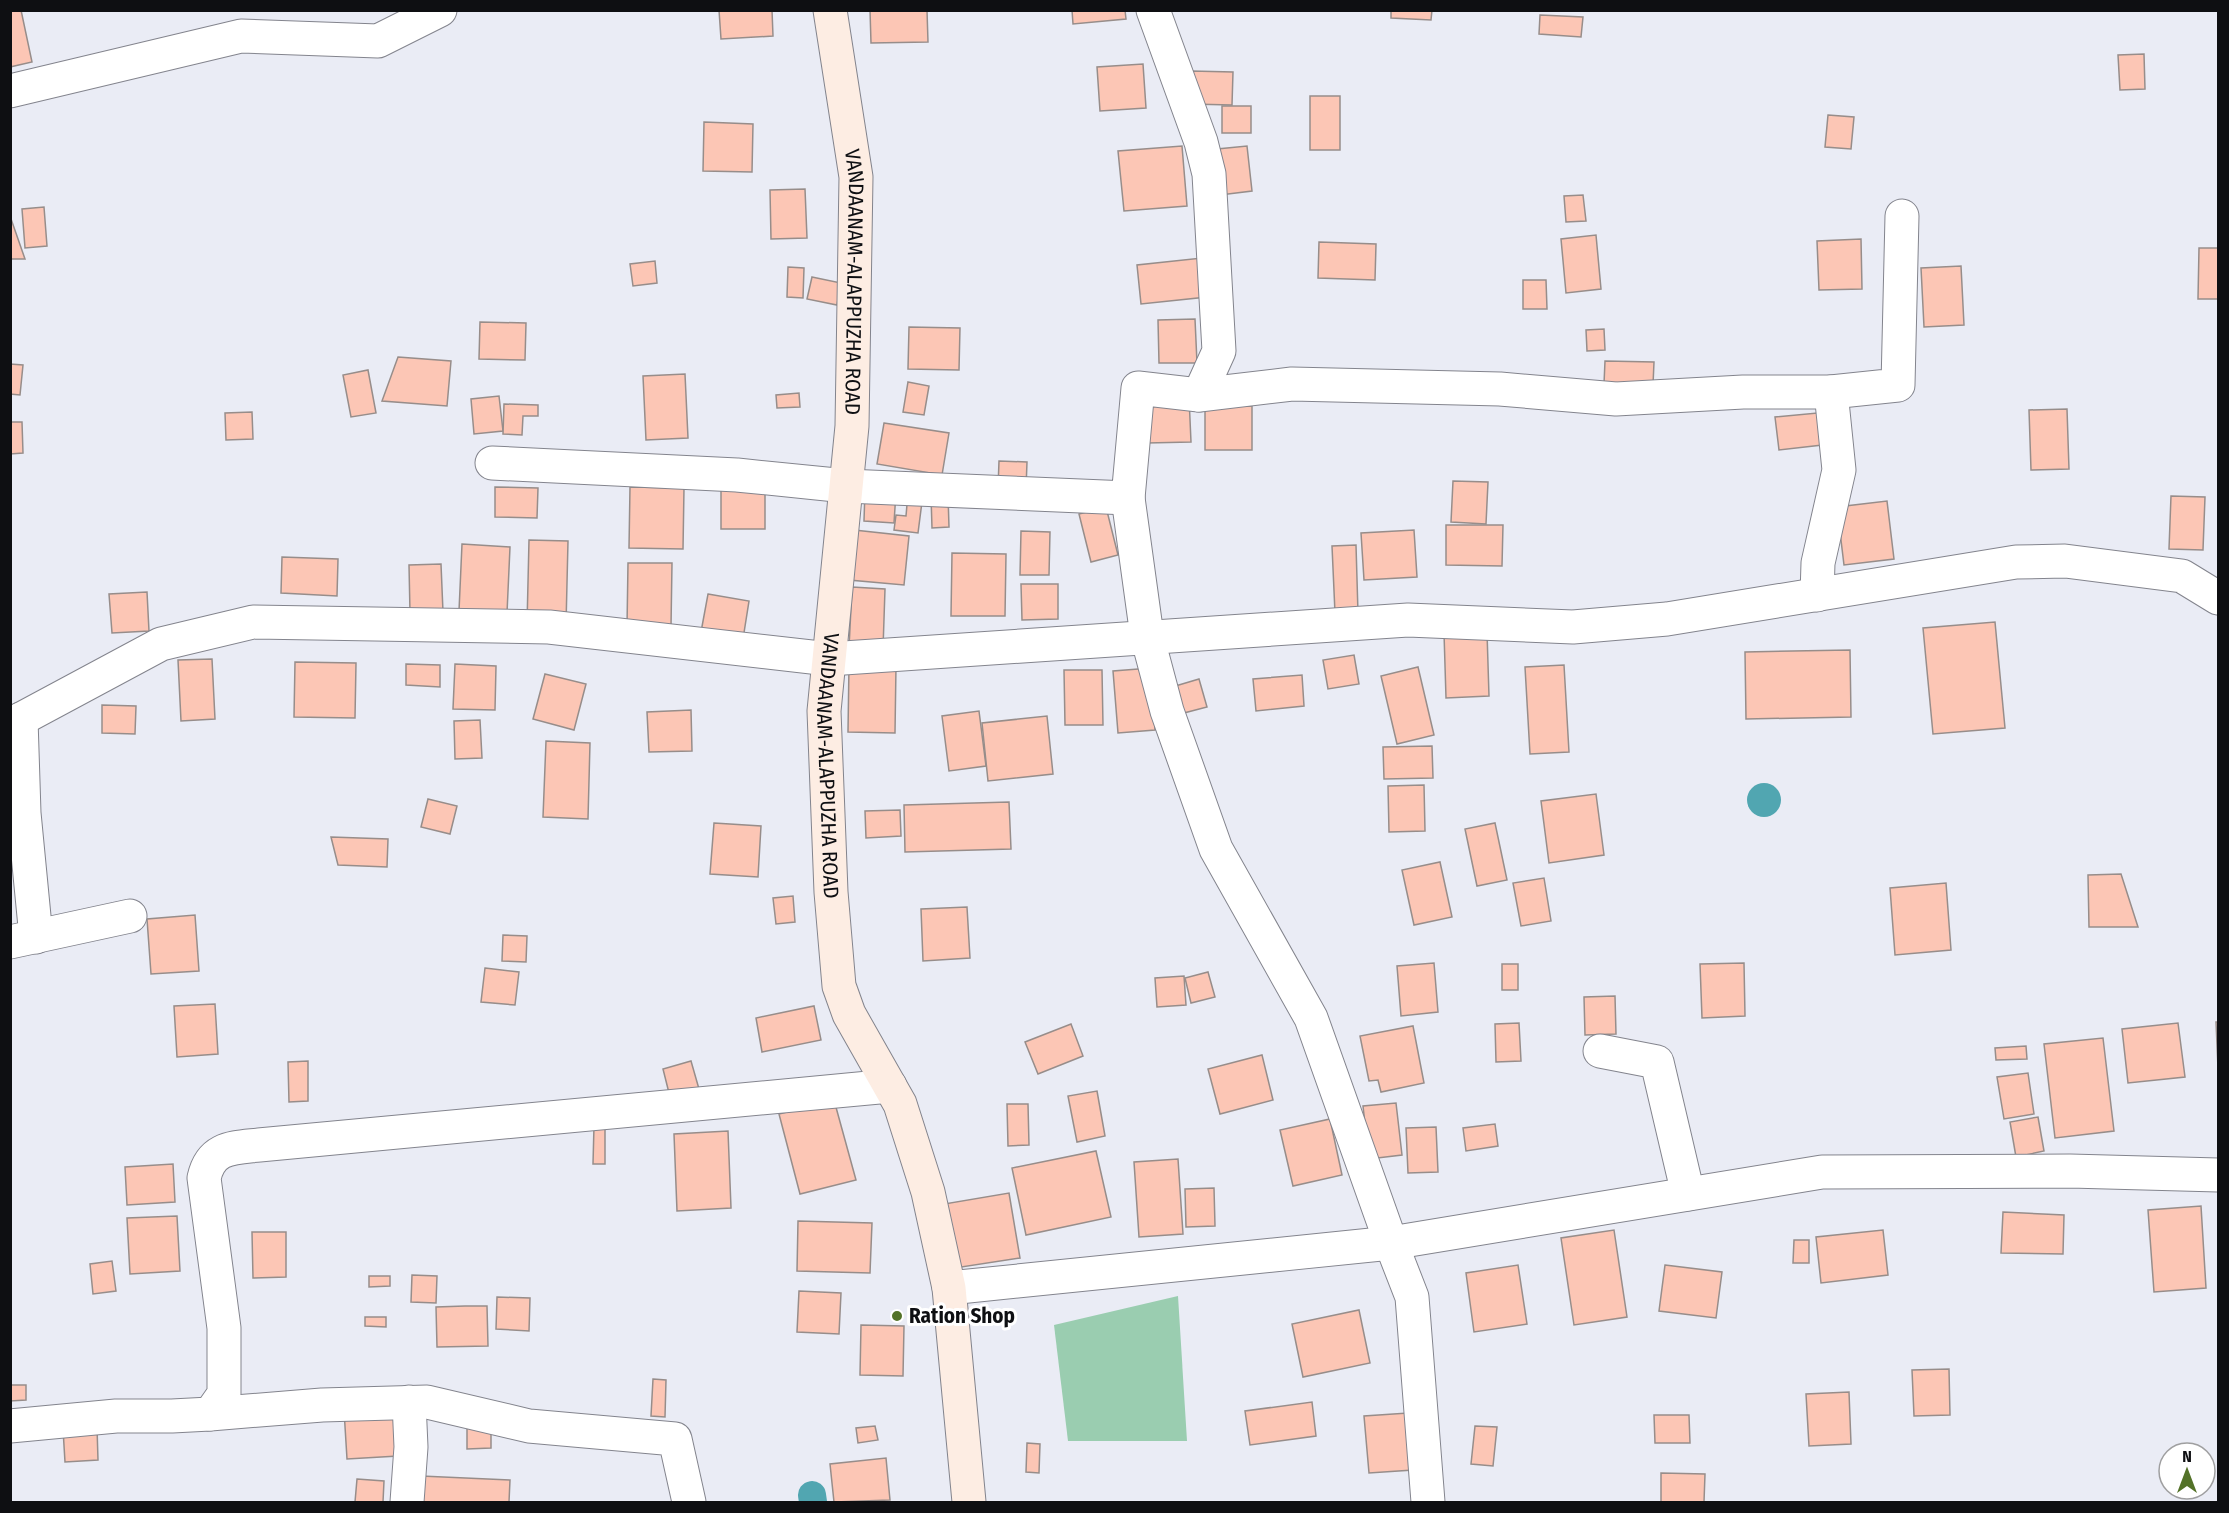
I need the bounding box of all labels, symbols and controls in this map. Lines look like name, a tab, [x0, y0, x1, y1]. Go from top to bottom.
street label: VANDAANAM-ALAPPUZHA ROAD	[839, 147, 870, 415]
street label: VANDAANAM-ALAPPUZHA ROAD	[811, 632, 845, 900]
place label: Ration Shop	[909, 1303, 1015, 1329]
marker: Ration Shop	[890, 1309, 904, 1323]
north arrow	[2157, 1441, 2217, 1501]
text: N	[2182, 1447, 2192, 1466]

